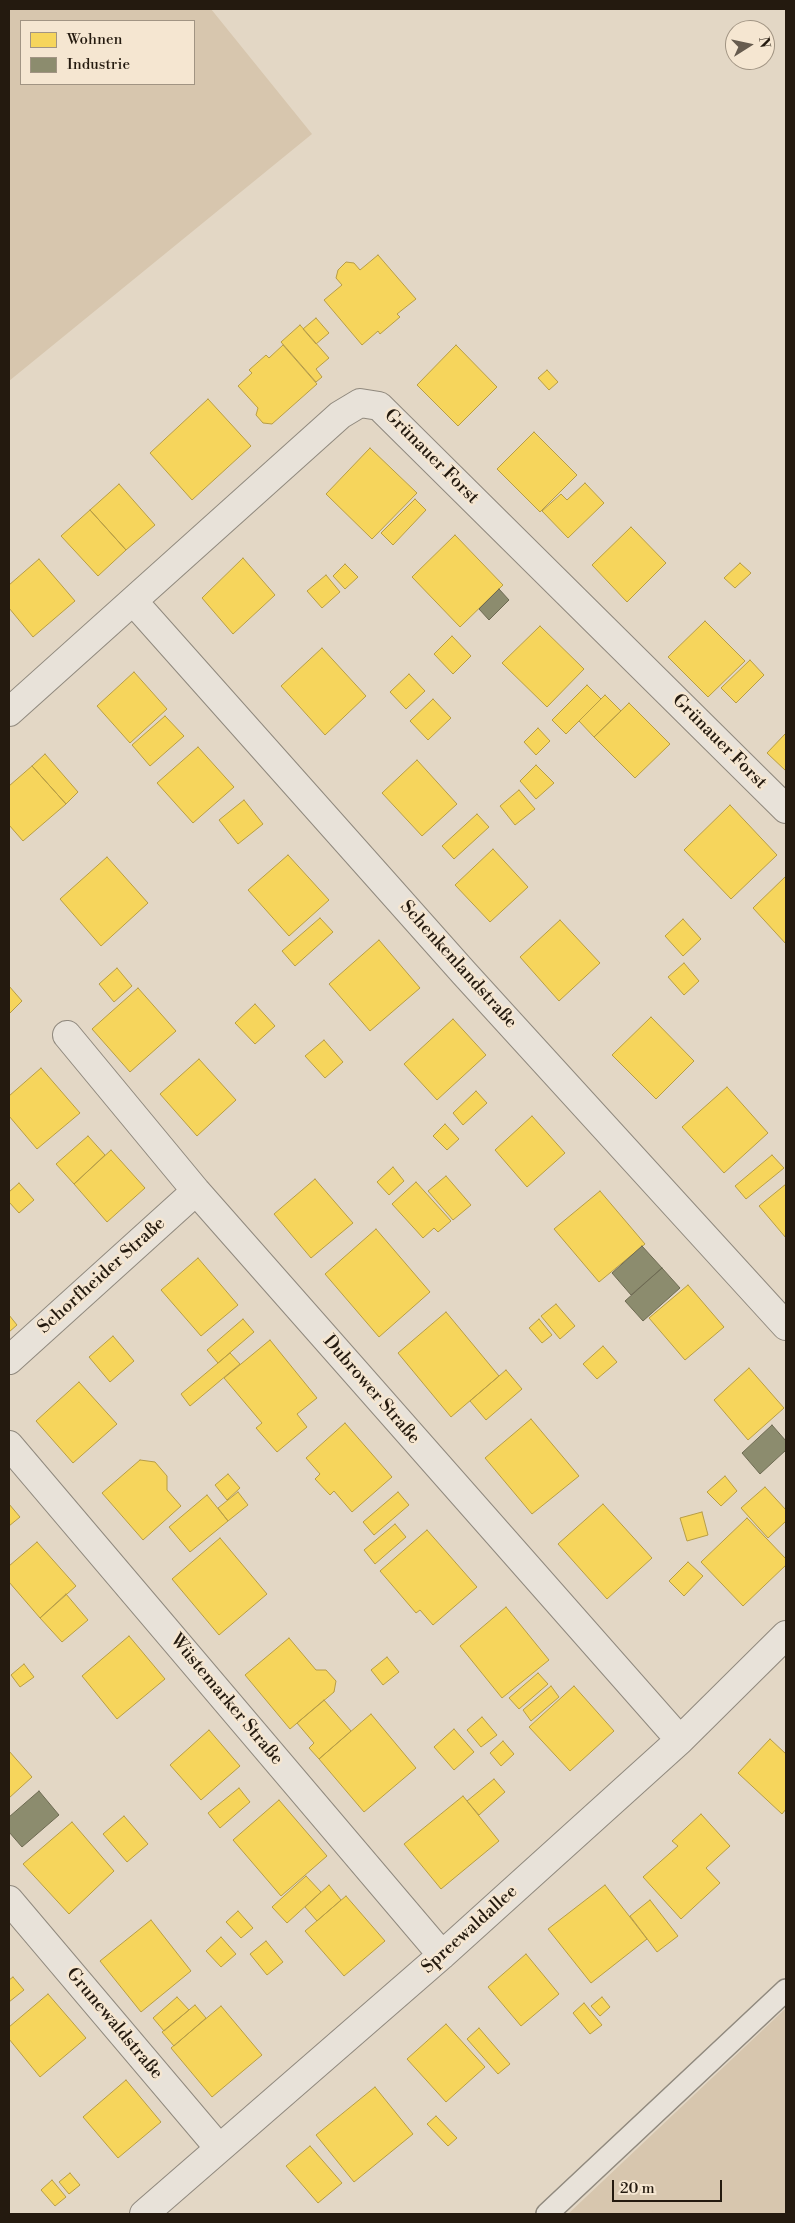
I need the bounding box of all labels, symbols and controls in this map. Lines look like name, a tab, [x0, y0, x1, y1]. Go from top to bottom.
legend	[20, 20, 195, 85]
north arrow	[725, 20, 775, 70]
text: Wohnen	[67, 30, 122, 49]
text: N	[754, 36, 774, 50]
text: Industrie	[67, 55, 130, 74]
street label: Grünauer Forst	[379, 405, 483, 509]
street label: Grünauer Forst	[667, 690, 771, 794]
street label: Schenkenlandstraße	[395, 897, 521, 1033]
street label: Schorfheider Straße	[34, 1213, 170, 1339]
street label: Dubrower Straße	[318, 1331, 424, 1449]
street label: Wüstemarker Straße	[165, 1630, 287, 1770]
street label: Spreewaldallee	[418, 1881, 522, 1979]
street label: Grunewaldstraße	[61, 1964, 167, 2084]
scale bar	[615, 2170, 725, 2202]
text: 20 m	[620, 2179, 655, 2198]

